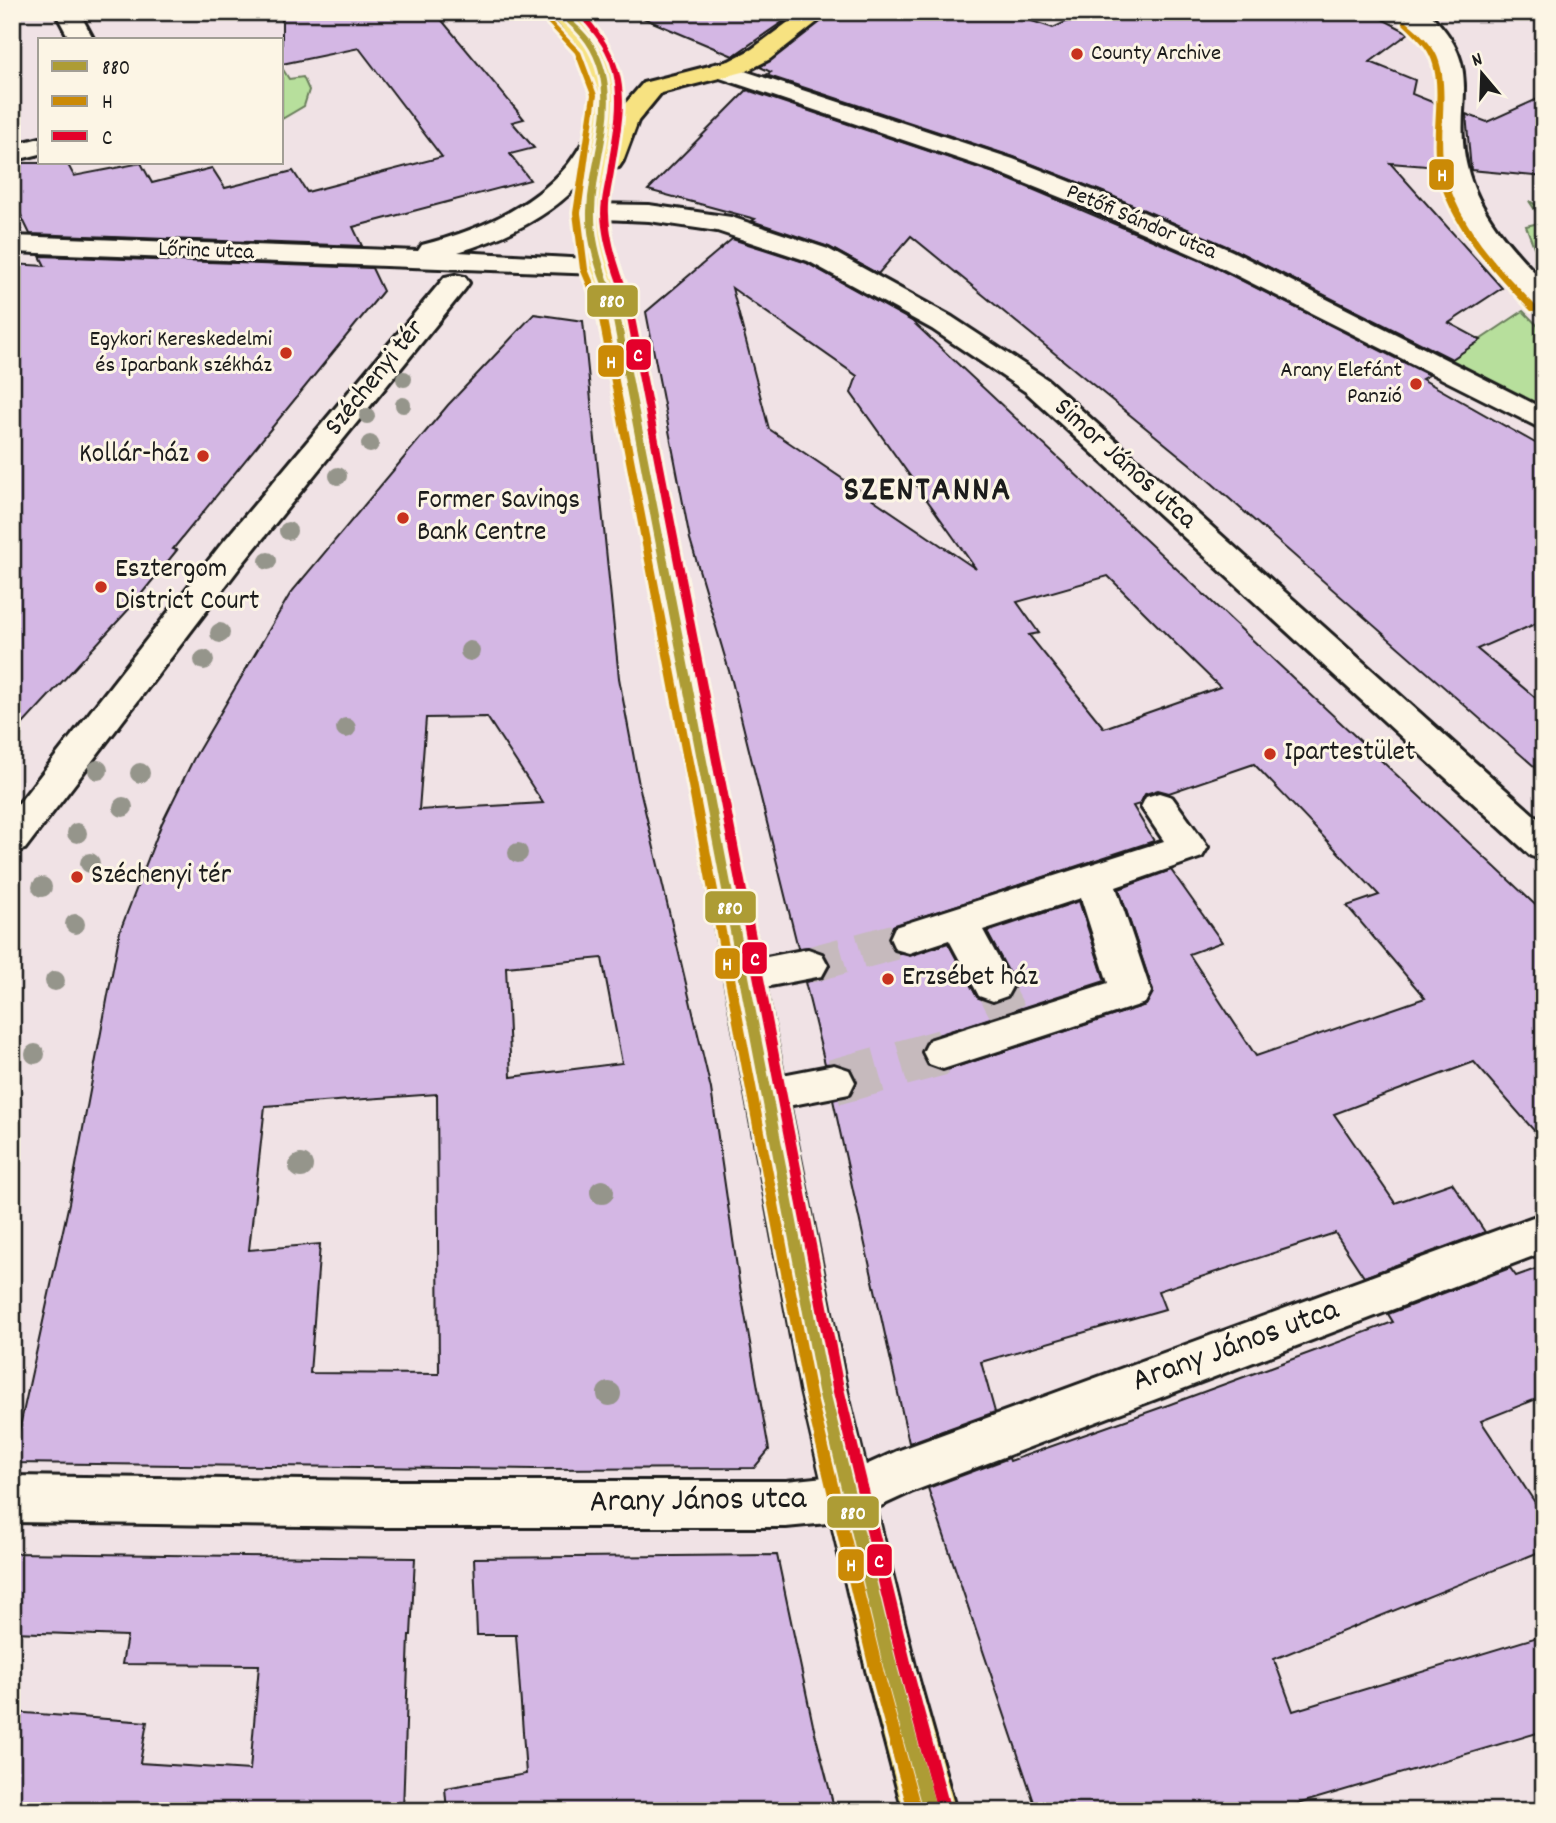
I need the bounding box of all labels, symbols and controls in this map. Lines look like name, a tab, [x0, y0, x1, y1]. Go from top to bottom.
legend	[38, 38, 284, 164]
place label: County Archive	[1091, 38, 1221, 71]
north arrow	[1448, 38, 1518, 108]
marker: County Archive	[1069, 46, 1085, 62]
text: N	[1469, 47, 1486, 76]
text: 880	[102, 55, 130, 85]
text: H	[102, 89, 113, 119]
text: C	[102, 125, 112, 155]
line badge: H	[1428, 158, 1455, 191]
text: H	[1437, 164, 1447, 191]
street label: Petőfi Sándor utca	[1061, 176, 1223, 270]
street label: Lőrinc utca	[157, 234, 256, 270]
line badge: 880	[586, 284, 639, 318]
text: 880	[599, 290, 625, 317]
street label: Széchenyi tér	[316, 312, 436, 446]
place label: Egykori Kereskedelmi és Iparbank székház	[89, 324, 272, 383]
line badge: C	[625, 338, 652, 371]
line badge: H	[597, 344, 625, 378]
text: C	[633, 344, 643, 371]
marker: Egykori Kereskedelmi és Iparbank székház	[278, 345, 294, 361]
text: H	[606, 351, 616, 378]
place label: Arany Elefánt Panzió	[1280, 355, 1402, 414]
marker: Arany Elefánt Panzió	[1408, 376, 1424, 392]
street label: Simor János utca	[1044, 390, 1205, 541]
place label: Kollár-ház	[79, 436, 189, 476]
marker: Kollár-ház	[195, 448, 211, 464]
district label: SZENTANNA	[844, 467, 1012, 517]
place label: Former Savings Bank Centre	[417, 482, 580, 554]
marker: Former Savings Bank Centre	[395, 510, 411, 526]
place label: Esztergom District Court	[115, 551, 259, 623]
marker: Esztergom District Court	[93, 579, 109, 595]
place label: Ipartestület	[1284, 734, 1415, 774]
marker: Ipartestület	[1262, 746, 1278, 762]
place label: Széchenyi tér	[91, 857, 232, 897]
marker: Széchenyi tér	[69, 869, 85, 885]
line badge: 880	[704, 890, 757, 924]
text: 880	[717, 897, 743, 924]
line badge: C	[741, 941, 768, 975]
line badge: H	[714, 947, 741, 980]
text: C	[750, 948, 760, 975]
text: H	[722, 953, 732, 980]
place label: Erzsébet ház	[902, 959, 1039, 999]
marker: Erzsébet ház	[880, 971, 896, 987]
street label: Arany János utca	[1126, 1288, 1346, 1406]
street label: Arany János utca	[589, 1477, 807, 1527]
line badge: 880	[826, 1495, 880, 1529]
text: 880	[840, 1502, 866, 1529]
line badge: C	[866, 1543, 893, 1577]
line badge: H	[837, 1548, 865, 1582]
text: C	[874, 1550, 884, 1577]
text: H	[846, 1554, 856, 1581]

